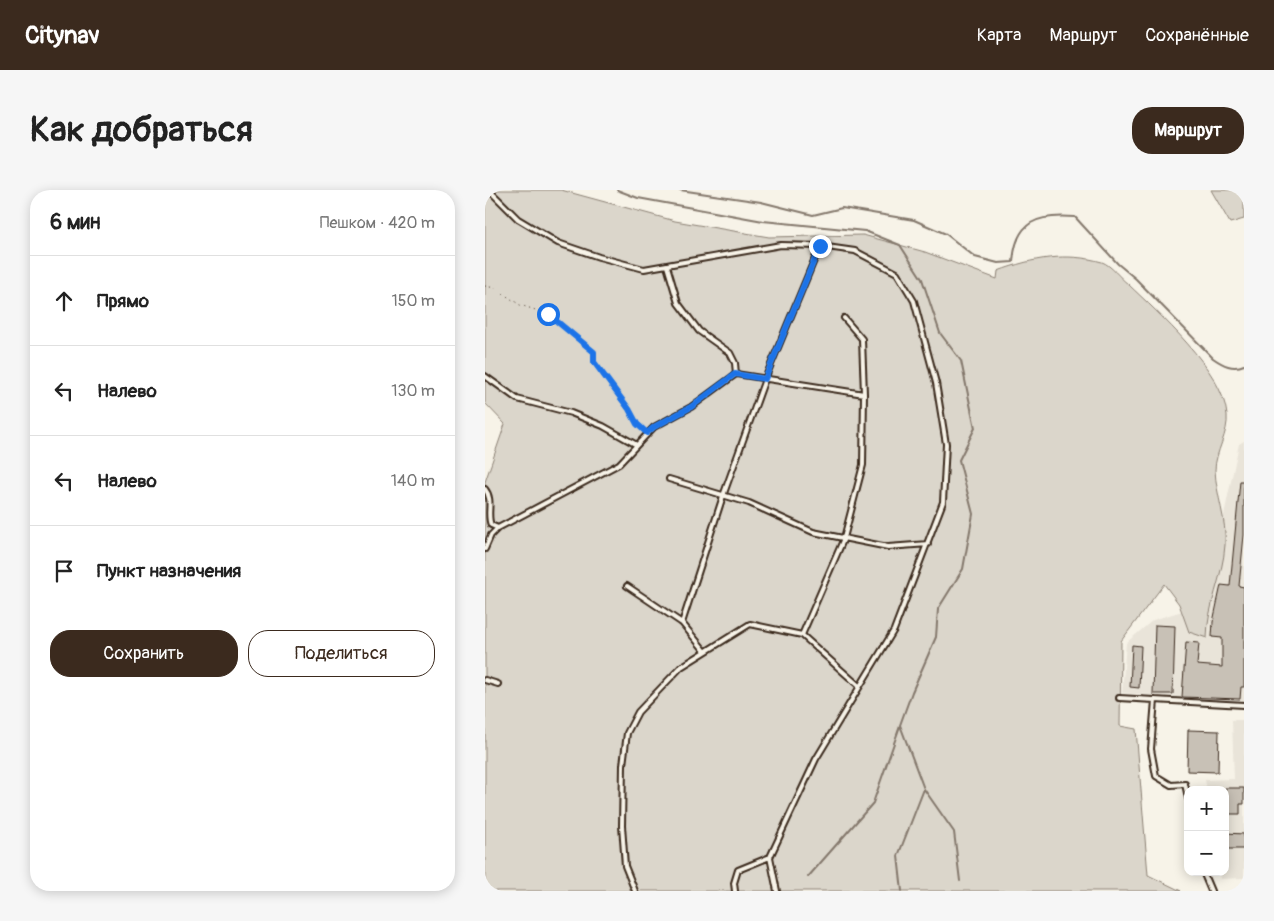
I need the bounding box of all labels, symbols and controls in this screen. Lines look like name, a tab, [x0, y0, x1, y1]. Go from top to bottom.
text: Citynav	[25, 21, 100, 50]
text: Карта	[977, 24, 1021, 47]
text: Маршрут	[1049, 24, 1117, 47]
text: Сохранённые	[1145, 24, 1249, 47]
button: Маршрут	[1132, 107, 1244, 154]
text: Как добраться	[30, 108, 253, 152]
text: 6 мин	[50, 209, 100, 236]
text: Пешком · 420 m	[320, 213, 435, 233]
route end	[809, 235, 832, 258]
icon: ahead	[50, 287, 78, 315]
text: Прямо	[97, 289, 149, 313]
text: 150 m	[391, 291, 435, 311]
route start	[537, 303, 560, 326]
icon: left	[50, 377, 78, 405]
text: Налево	[97, 379, 157, 403]
text: 130 m	[391, 381, 435, 401]
icon: left	[50, 467, 78, 495]
text: Налево	[97, 469, 157, 493]
text: 140 m	[391, 471, 435, 491]
icon: arrive	[50, 557, 78, 585]
text: Пункт назначения	[97, 559, 241, 583]
button: Сохранить	[50, 630, 238, 677]
button: Поделиться	[248, 630, 435, 677]
map controls	[1184, 786, 1229, 876]
button: +	[1184, 786, 1229, 831]
button: −	[1184, 831, 1229, 876]

